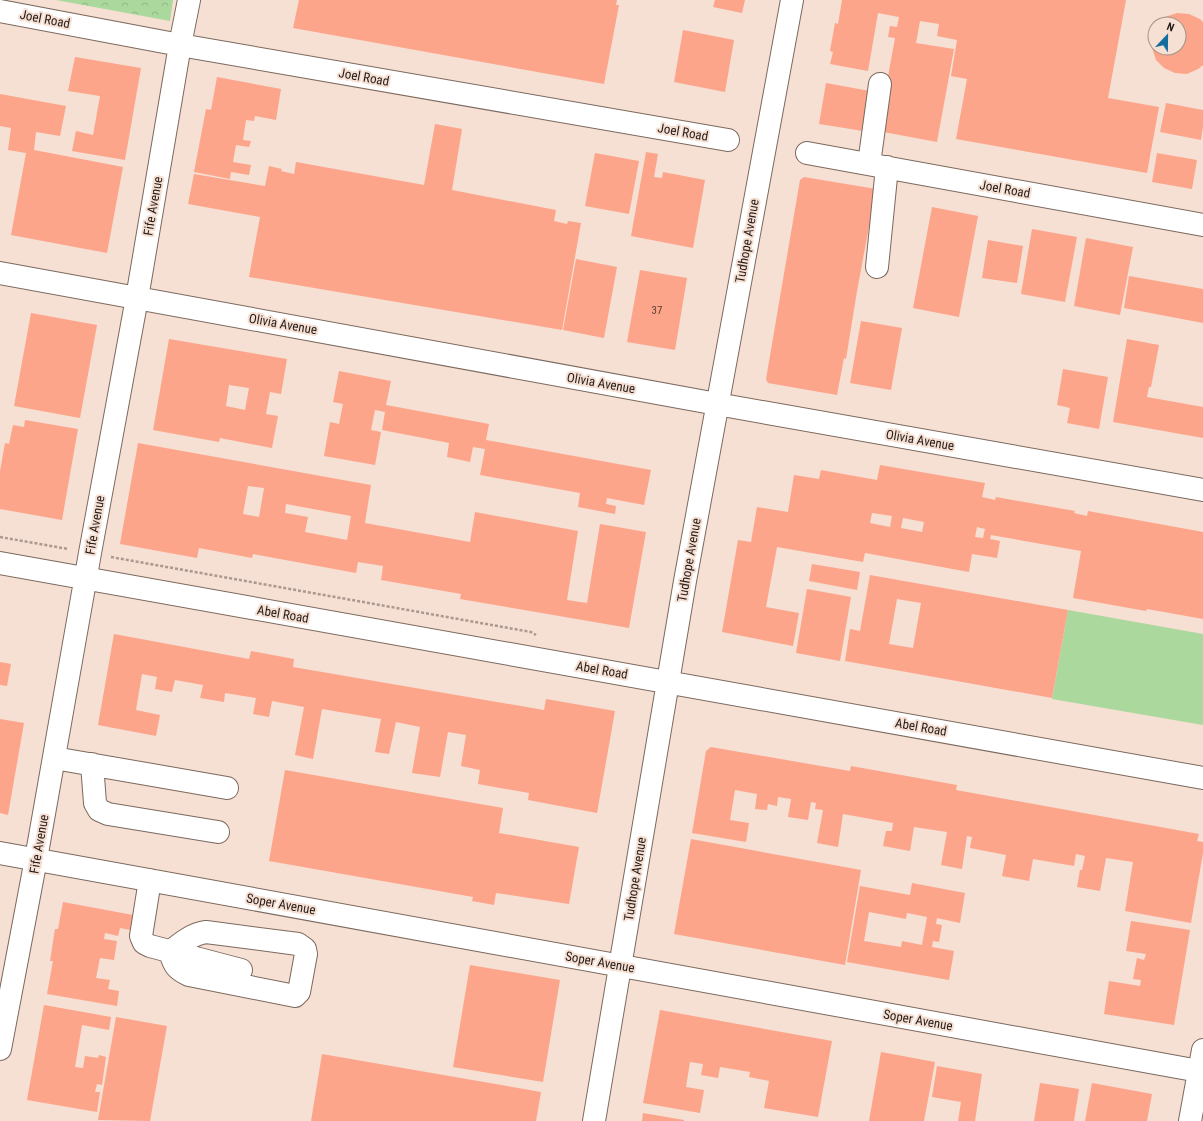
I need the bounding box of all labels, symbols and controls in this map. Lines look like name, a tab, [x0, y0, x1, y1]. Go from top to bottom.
street label: Joel Road	[19, 7, 71, 31]
north arrow	[1147, 16, 1187, 56]
text: N	[1165, 20, 1176, 35]
street label: Joel Road	[338, 65, 390, 89]
street label: Joel Road	[657, 120, 709, 144]
street label: Fife Avenue	[140, 175, 166, 237]
street label: Joel Road	[979, 177, 1031, 201]
street label: Tudhope Avenue	[732, 198, 762, 284]
house number: 37	[652, 304, 662, 317]
street label: Olivia Avenue	[248, 311, 318, 337]
street label: Olivia Avenue	[566, 370, 636, 396]
street label: Olivia Avenue	[885, 427, 955, 453]
street label: Fife Avenue	[82, 494, 108, 556]
street label: Tudhope Avenue	[674, 517, 704, 603]
street label: Abel Road	[256, 602, 310, 626]
street label: Abel Road	[575, 658, 629, 682]
street label: Abel Road	[894, 715, 948, 739]
street label: Fife Avenue	[26, 813, 52, 875]
street label: Tudhope Avenue	[621, 836, 649, 922]
street label: Soper Avenue	[245, 891, 317, 917]
street label: Soper Avenue	[564, 949, 636, 975]
street label: Soper Avenue	[882, 1007, 954, 1033]

